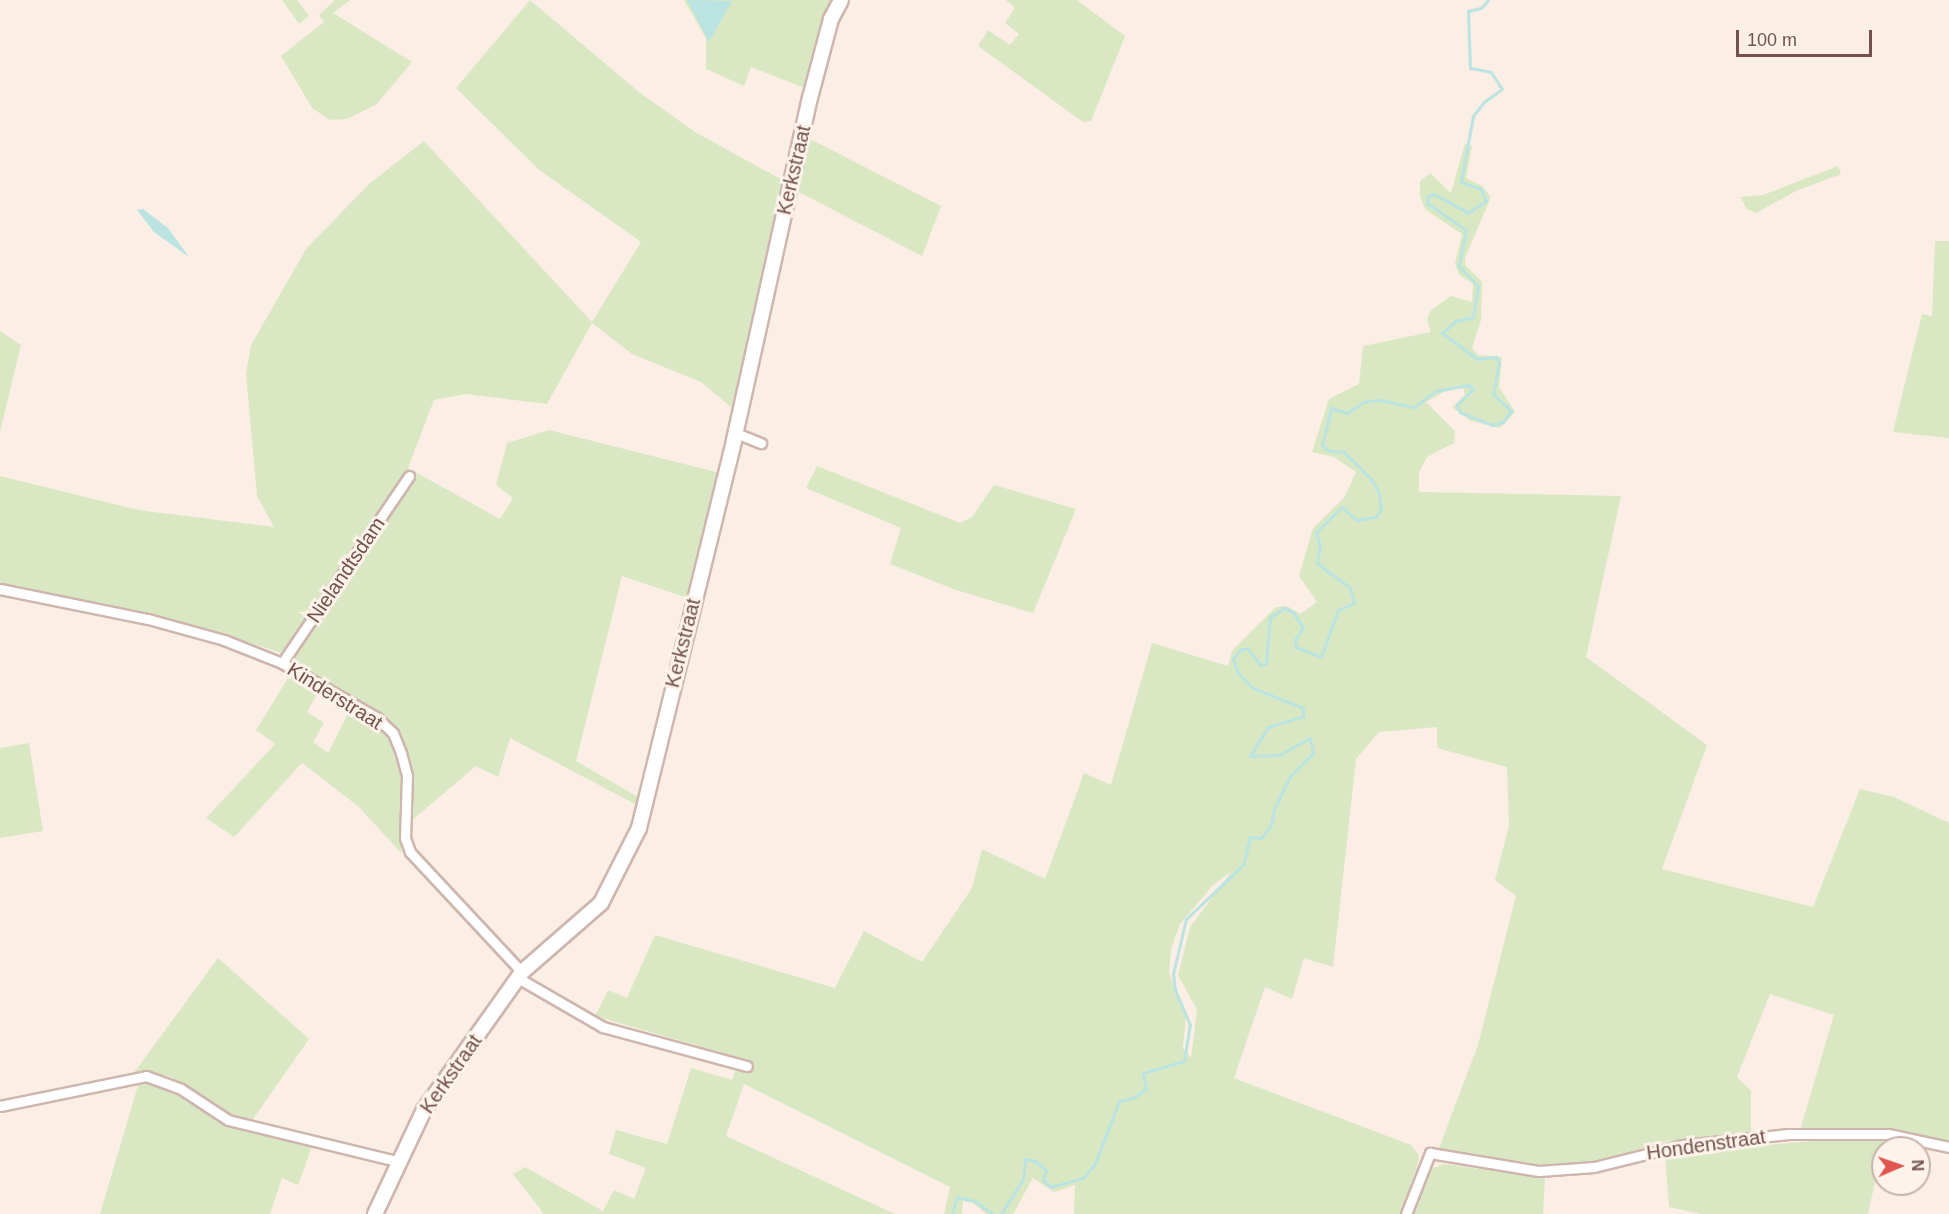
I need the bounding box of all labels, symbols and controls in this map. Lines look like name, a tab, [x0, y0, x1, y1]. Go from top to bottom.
scale bar	[1739, 18, 1876, 56]
text: 100 m	[1747, 30, 1797, 50]
street label: Kerkstraat	[772, 123, 816, 217]
street label: Nielandtsdam	[302, 513, 390, 627]
street label: Kerkstraat	[660, 596, 706, 690]
street label: Kinderstraat	[283, 657, 387, 735]
street label: Kerkstraat	[415, 1030, 487, 1118]
street label: Hondenstraat	[1645, 1125, 1767, 1165]
north arrow	[1871, 1136, 1931, 1196]
text: N	[1909, 1159, 1926, 1171]

